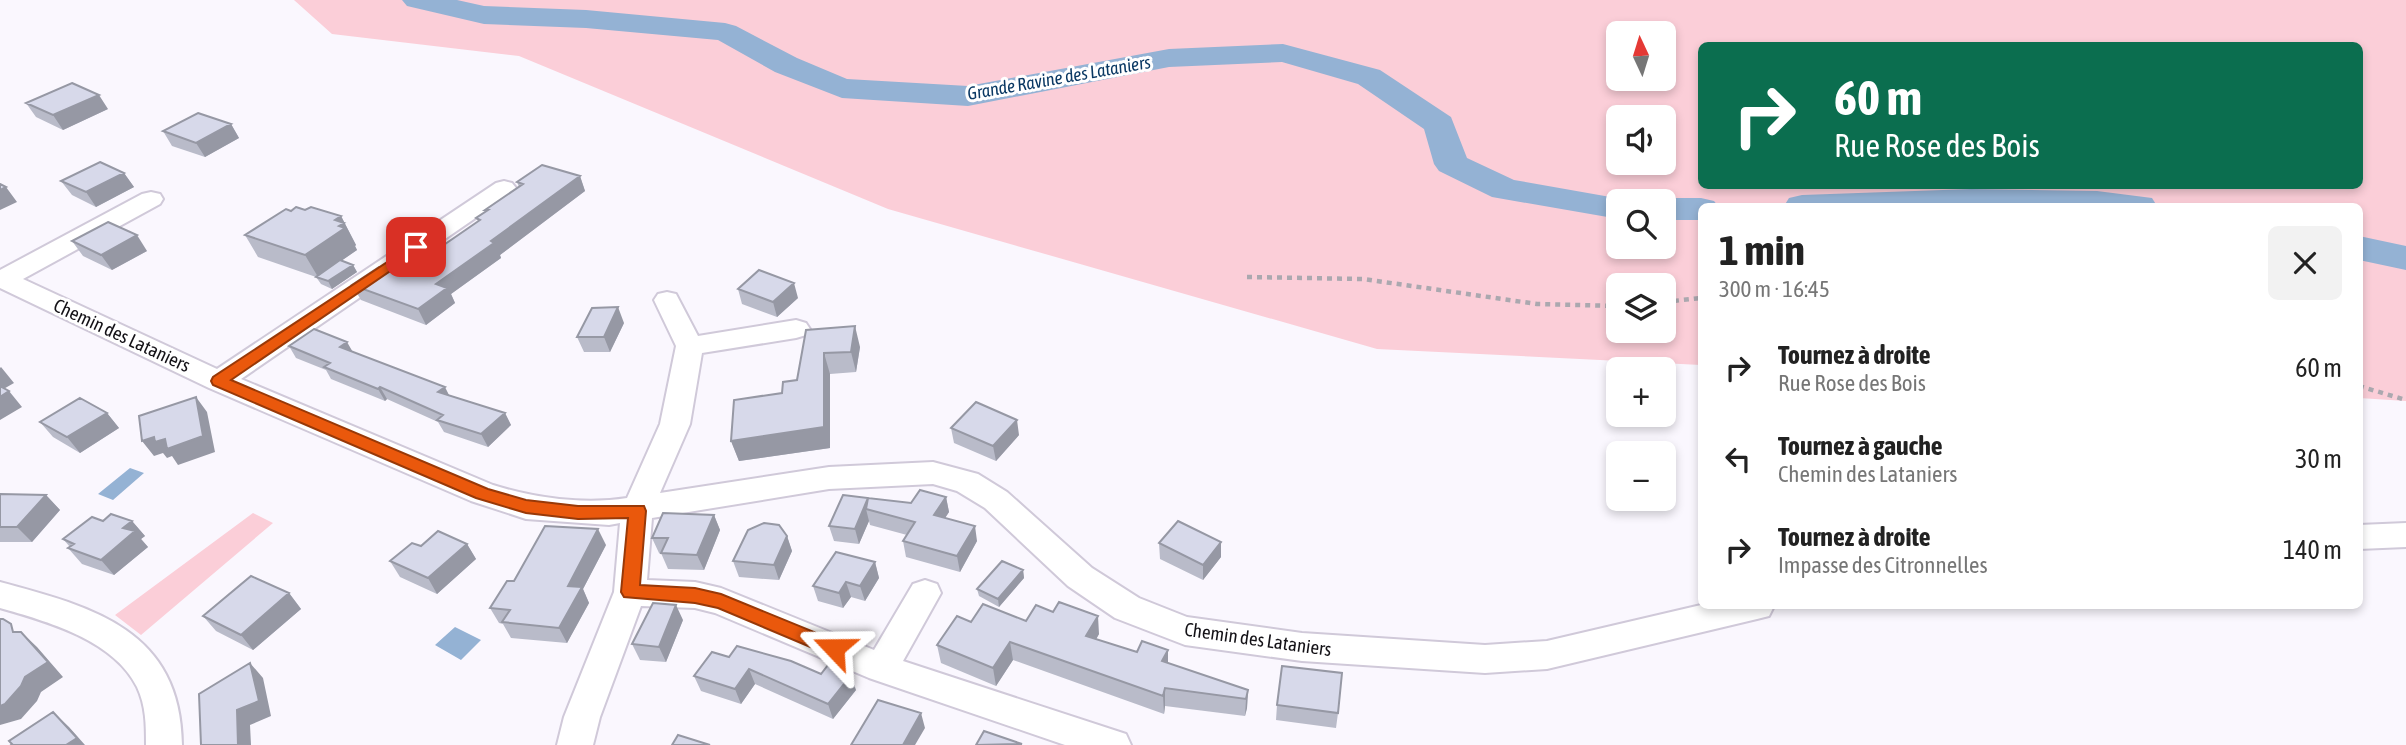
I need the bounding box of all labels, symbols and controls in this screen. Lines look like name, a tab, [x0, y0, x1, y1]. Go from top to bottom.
north arrow	[1606, 21, 1676, 91]
map controls	[1606, 21, 1676, 511]
water label: Grande Ravine des Lataniers	[966, 51, 1152, 104]
text: 60 m	[1834, 69, 1922, 125]
icon: right	[1719, 70, 1810, 161]
button: sound	[1606, 105, 1676, 175]
text: Rue Rose des Bois	[1834, 127, 2040, 164]
button: search	[1606, 189, 1676, 259]
pin	[386, 217, 446, 277]
text: 1 min	[1719, 226, 1805, 274]
button: close	[2268, 226, 2342, 300]
icon: arrive	[397, 228, 435, 266]
button: layers	[1606, 273, 1676, 343]
text: 300 m · 16:45	[1719, 276, 1830, 302]
street label: Chemin des Lataniers	[50, 294, 194, 376]
text: Tournez à droite	[1778, 340, 1931, 370]
icon: right	[1719, 349, 1757, 387]
text: 60 m	[2295, 353, 2342, 383]
button: +	[1606, 357, 1676, 427]
text: Rue Rose des Bois	[1778, 370, 1926, 396]
text: Tournez à gauche	[1778, 431, 1943, 461]
icon: left	[1719, 440, 1757, 478]
button: −	[1606, 441, 1676, 511]
text: 30 m	[2295, 444, 2342, 474]
text: Chemin des Lataniers	[1778, 461, 1957, 487]
text: Tournez à droite	[1778, 522, 1931, 552]
icon: right	[1719, 531, 1757, 569]
text: 140 m	[2283, 535, 2342, 565]
text: Impasse des Citronnelles	[1778, 552, 1988, 578]
position arrow	[797, 611, 871, 685]
street label: Chemin des Lataniers	[1183, 618, 1333, 660]

